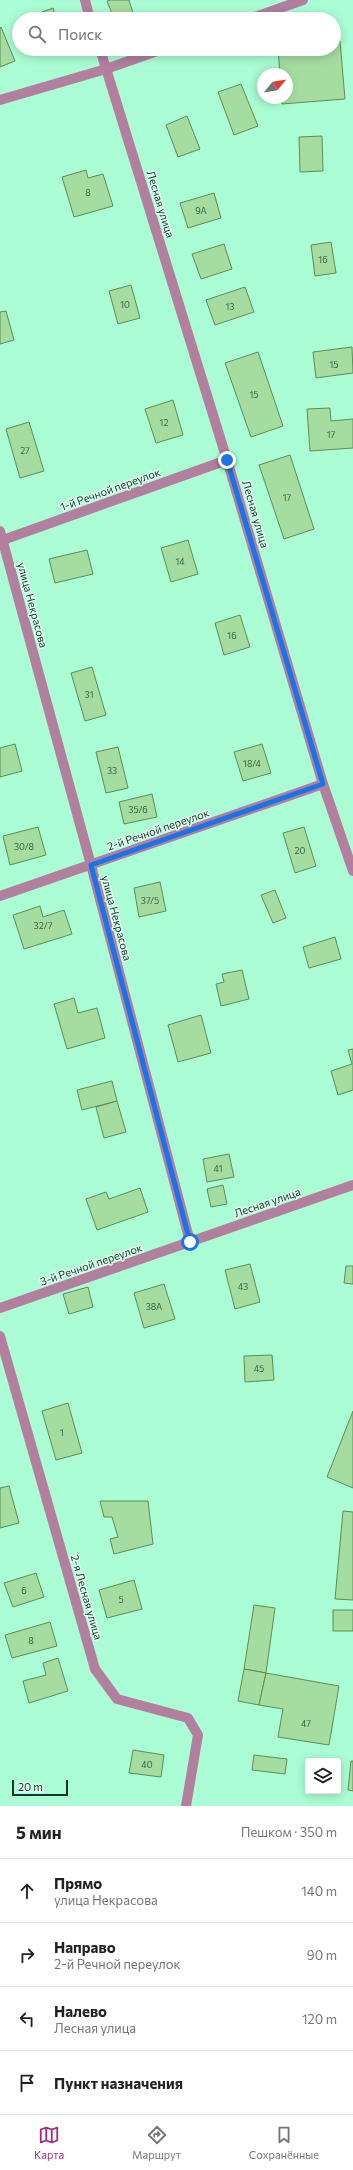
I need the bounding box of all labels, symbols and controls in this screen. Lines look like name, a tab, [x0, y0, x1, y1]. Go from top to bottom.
search box	[12, 12, 341, 56]
icon: search	[26, 23, 48, 45]
text: Поиск	[58, 25, 102, 43]
north arrow	[257, 68, 293, 104]
street label: Лесная улица	[145, 169, 177, 239]
house number: 8	[85, 187, 91, 198]
house number: 9А	[195, 205, 207, 216]
house number: 16	[318, 254, 328, 265]
house number: 10	[120, 299, 130, 310]
house number: 13	[226, 301, 234, 312]
house number: 15	[329, 359, 339, 370]
house number: 15	[249, 389, 259, 400]
house number: 12	[160, 417, 168, 428]
house number: 17	[327, 429, 336, 440]
house number: 27	[20, 445, 30, 456]
route end	[218, 451, 236, 469]
street label: 1-й Речной переулок	[58, 465, 162, 513]
street label: Лесная улица	[240, 479, 272, 549]
house number: 17	[283, 492, 292, 503]
house number: 14	[175, 556, 185, 567]
street label: улица Некрасова	[15, 561, 51, 649]
house number: 16	[227, 630, 237, 641]
house number: 31	[85, 689, 93, 700]
house number: 18/4	[243, 758, 262, 769]
house number: 33	[107, 765, 117, 776]
house number: 35/6	[128, 804, 148, 815]
street label: 2-й Речной переулок	[105, 805, 211, 853]
house number: 30/8	[14, 841, 34, 852]
house number: 20	[295, 845, 306, 856]
street label: улица Некрасова	[99, 874, 135, 962]
house number: 37/5	[141, 895, 159, 906]
house number: 32/7	[34, 920, 53, 931]
house number: 41	[214, 1163, 222, 1174]
street label: Лесная улица	[232, 1185, 302, 1219]
route start	[181, 1233, 199, 1251]
street label: 3-й Речной переулок	[38, 1240, 144, 1288]
house number: 43	[238, 1281, 248, 1292]
house number: 38А	[146, 1301, 162, 1312]
house number: 45	[254, 1363, 264, 1374]
house number: 1	[60, 1427, 64, 1438]
street label: 2-я Лесная улица	[69, 1553, 105, 1641]
house number: 6	[21, 1585, 27, 1596]
house number: 5	[118, 1594, 124, 1605]
house number: 8	[28, 1635, 34, 1646]
house number: 47	[301, 1718, 311, 1729]
map controls	[305, 1758, 341, 1794]
button: layers	[305, 1758, 341, 1794]
house number: 40	[141, 1759, 153, 1770]
scale bar	[12, 1778, 68, 1797]
text: 20 m	[18, 1780, 43, 1793]
text: 5 мин	[16, 1822, 62, 1843]
text: Пешком · 350 m	[241, 1824, 337, 1840]
text: Прямо	[54, 1874, 102, 1892]
icon: ahead	[16, 1880, 38, 1902]
text: 140 m	[301, 1883, 337, 1899]
text: улица Некрасова	[54, 1892, 158, 1908]
text: Направо	[54, 1938, 116, 1956]
icon: right	[16, 1944, 38, 1966]
text: 90 m	[307, 1947, 337, 1963]
text: 2-й Речной переулок	[54, 1956, 181, 1972]
text: Налево	[54, 2002, 107, 2020]
icon: left	[16, 2008, 38, 2030]
text: 120 m	[302, 2011, 337, 2027]
text: Лесная улица	[54, 2020, 136, 2036]
icon: arrive	[16, 2072, 38, 2094]
text: Пункт назначения	[54, 2074, 183, 2092]
tab: Карта	[34, 2124, 64, 2161]
tab: Маршрут	[132, 2124, 181, 2161]
tab: Сохранённые	[249, 2124, 319, 2161]

